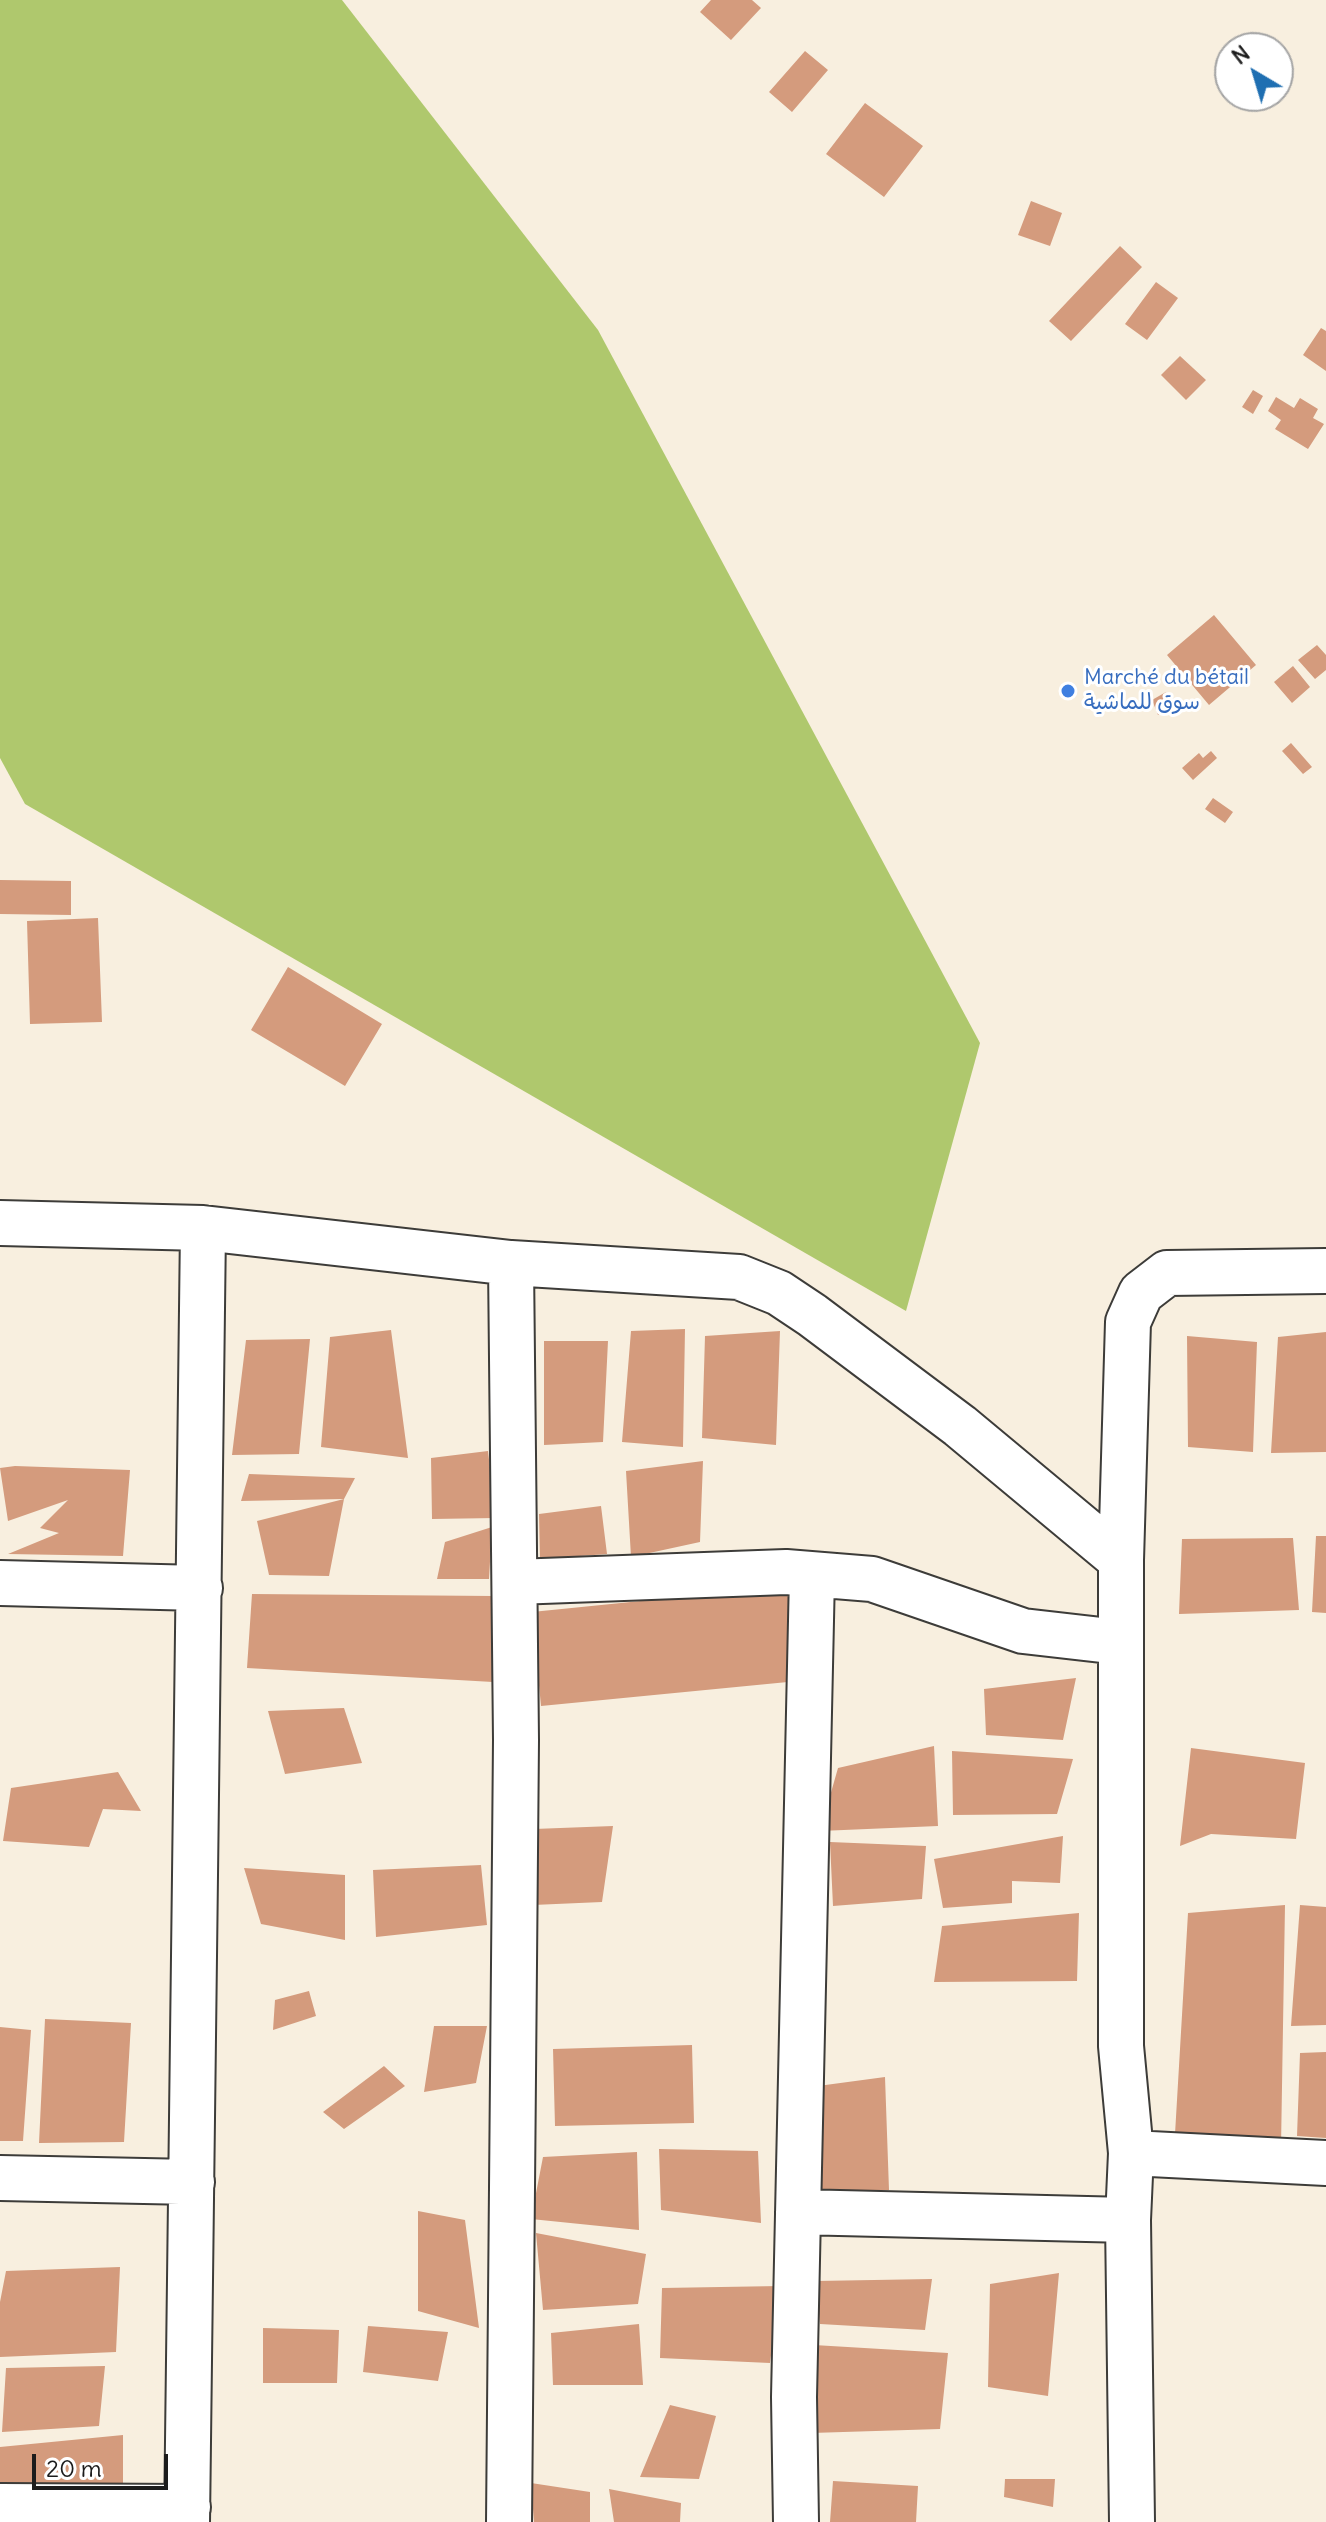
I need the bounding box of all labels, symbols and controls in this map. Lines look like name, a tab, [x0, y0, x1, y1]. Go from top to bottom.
north arrow	[1214, 32, 1294, 112]
text: N	[1226, 39, 1255, 70]
place label: Marché du bétail سوق للماشية	[1084, 665, 1249, 716]
marker: Marché du bétail سوق للماشية	[1059, 682, 1077, 700]
scale bar	[36, 2438, 172, 2488]
text: 20 m	[46, 2453, 102, 2483]

